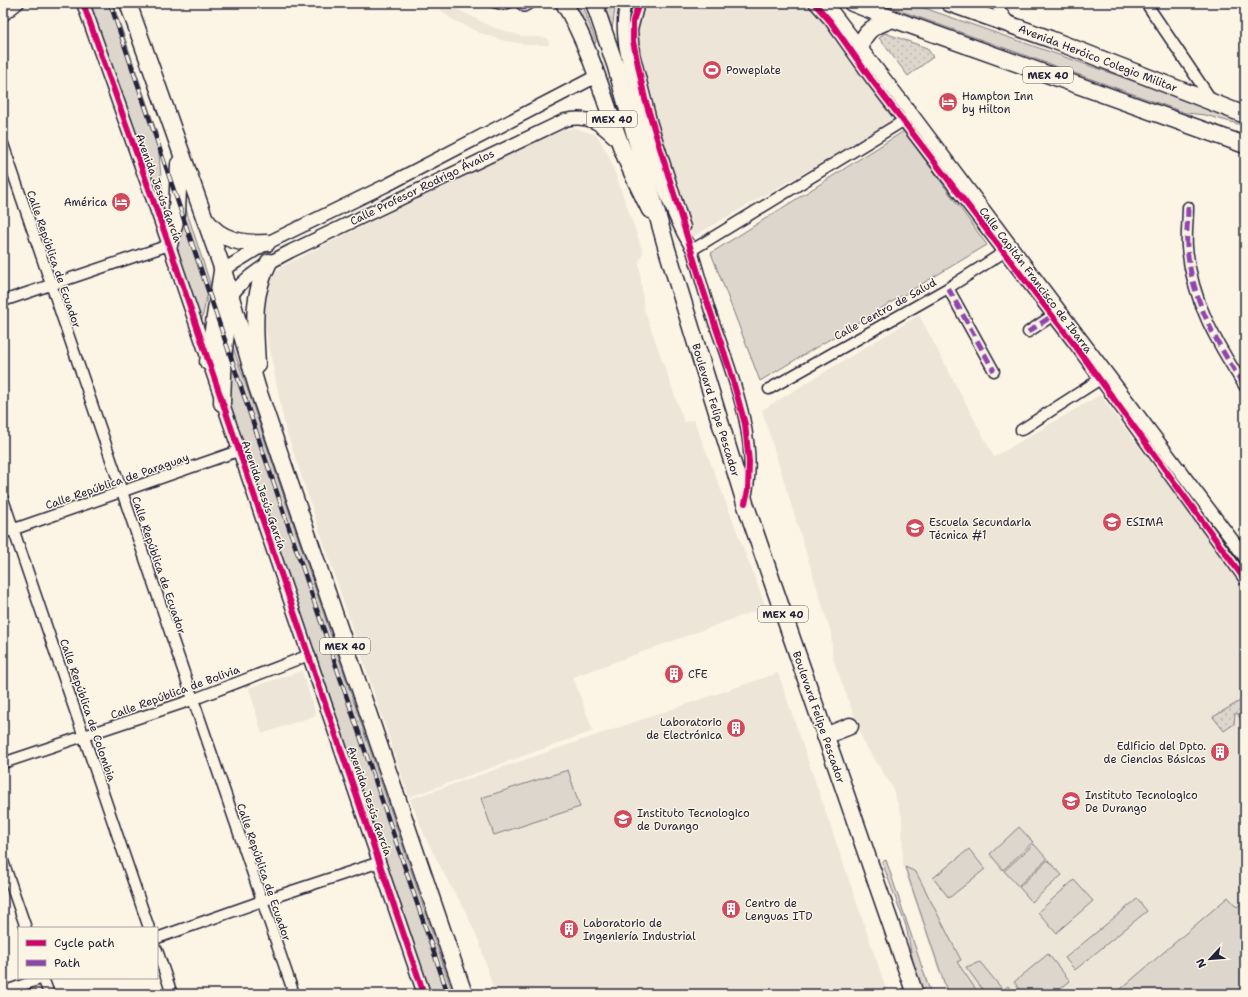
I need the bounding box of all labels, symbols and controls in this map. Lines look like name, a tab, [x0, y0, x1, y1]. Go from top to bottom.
street label: Avenida Heróico Colegio Militar	[1016, 21, 1180, 96]
sports icon: Poweplate	[701, 59, 723, 81]
place label: Poweplate	[726, 63, 781, 78]
road number: MEX 40	[1023, 67, 1073, 83]
place label: Hampton Inn by Hilton	[962, 89, 1033, 117]
hotel icon: Hampton Inn by Hilton	[937, 91, 959, 113]
road number: MEX 40	[587, 111, 637, 127]
street label: Avenida Jesús García	[132, 132, 185, 245]
street label: Calle Profesor Rodrigo Ávalos	[347, 145, 497, 229]
street label: Calle República de Ecuador	[23, 188, 84, 330]
hotel icon: América	[110, 191, 132, 213]
place label: América	[64, 195, 107, 210]
street label: Calle Capitán Francisco de Ibarra	[976, 204, 1096, 357]
street label: Calle Centro de Salud	[831, 275, 939, 344]
street label: Boulevard Felipe Pescador	[688, 342, 743, 479]
street label: Avenida Jesús García	[238, 439, 289, 552]
street label: Calle República de Paraguay	[43, 450, 191, 513]
street label: Calle República de Ecuador	[128, 494, 189, 636]
school or university icon: ESIMA	[1101, 511, 1123, 533]
place label: Escuela Secundaria Técnica #1	[929, 515, 1031, 543]
place label: ESIMA	[1126, 515, 1163, 530]
school or university icon: Escuela Secundaria Técnica #1	[904, 517, 926, 539]
road number: MEX 40	[758, 606, 808, 622]
street label: Calle República de Colombia	[56, 637, 119, 784]
road number: MEX 40	[320, 638, 370, 654]
street label: Boulevard Felipe Pescador	[789, 649, 848, 785]
street label: Calle República de Bolivia	[109, 662, 242, 723]
building icon: CFE	[663, 663, 685, 685]
place label: CFE	[688, 667, 708, 682]
place label: Laboratorio de Electrónica	[646, 715, 722, 743]
building icon: Laboratorio de Electrónica	[725, 717, 747, 739]
place label: Edificio del Dpto. de Ciencias Básicas	[1104, 739, 1206, 767]
building icon: Edificio del Dpto. de Ciencias Básicas	[1209, 741, 1231, 763]
street label: Avenida Jesús García	[344, 745, 395, 858]
place label: Instituto Tecnologico De Durango	[1085, 788, 1198, 816]
school or university icon: Instituto Tecnologico De Durango	[1060, 790, 1082, 812]
street label: Calle República de Ecuador	[233, 801, 294, 943]
place label: Instituto Tecnologico de Durango	[637, 806, 750, 834]
school or university icon: Instituto Tecnologico de Durango	[612, 808, 634, 830]
place label: Centro de Lenguas ITD	[745, 896, 813, 924]
building icon: Centro de Lenguas ITD	[720, 898, 742, 920]
place label: Laboratorio de Ingeniería Industrial	[583, 916, 696, 944]
building icon: Laboratorio de Ingeniería Industrial	[558, 918, 580, 940]
legend	[18, 927, 158, 979]
text: Cycle path	[54, 935, 115, 951]
north arrow	[1190, 939, 1230, 979]
text: Path	[54, 955, 80, 971]
text: N	[1193, 956, 1210, 970]

